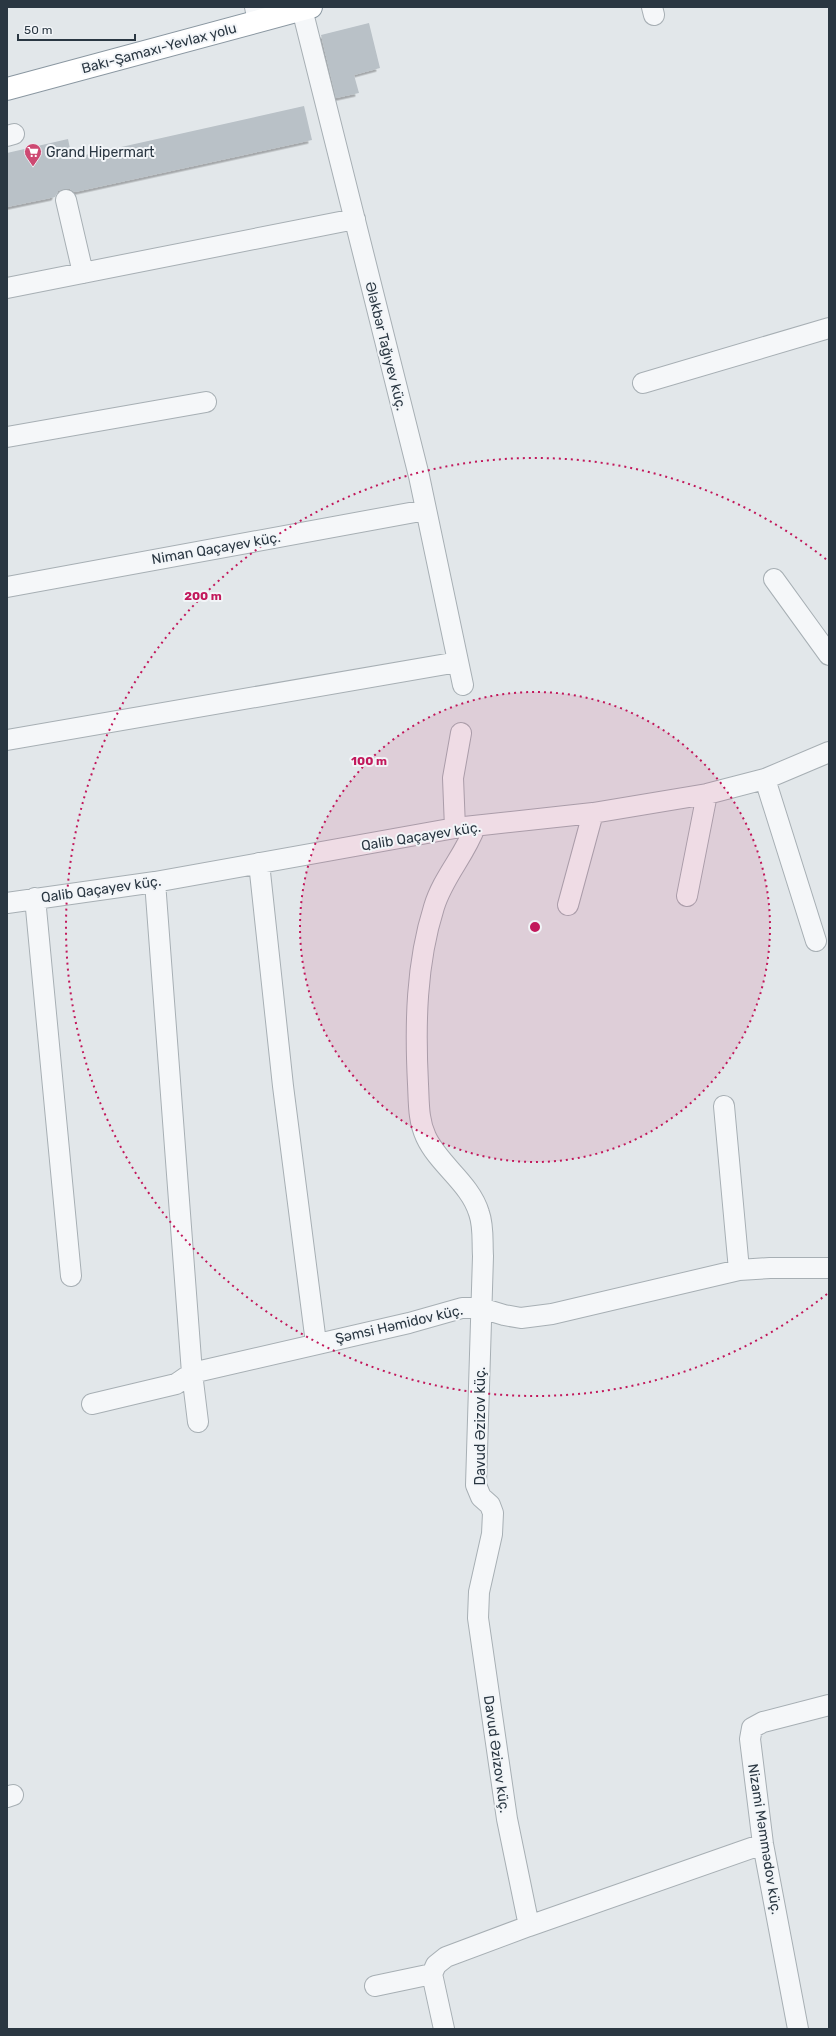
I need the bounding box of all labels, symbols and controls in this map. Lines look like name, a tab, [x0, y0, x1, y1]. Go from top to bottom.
scale bar	[18, 16, 135, 42]
street label: Bakı-Şamaxı-Yevlax yolu	[80, 20, 239, 77]
text: 50 m	[24, 23, 52, 37]
supermarket icon: Grand Hipermart	[23, 142, 43, 167]
place label: Grand Hipermart	[46, 144, 155, 161]
street label: Ələkbər Tağıyev küç.	[361, 280, 410, 412]
street label: Niman Qaçayev küç.	[150, 529, 282, 568]
text: 200 m	[184, 589, 222, 603]
text: 100 m	[351, 754, 387, 768]
street label: Qalib Qaçayev küç.	[360, 819, 482, 854]
street label: Qalib Qaçayev küç.	[40, 873, 162, 906]
centre of rings	[528, 920, 542, 934]
street label: Şəmsi Həmidov küç.	[334, 1302, 465, 1347]
street label: Davud Əzizov küç.	[472, 1367, 489, 1485]
street label: Davud Əzizov küç.	[480, 1694, 513, 1814]
street label: Nizami Məmmədov küç.	[744, 1762, 785, 1916]

